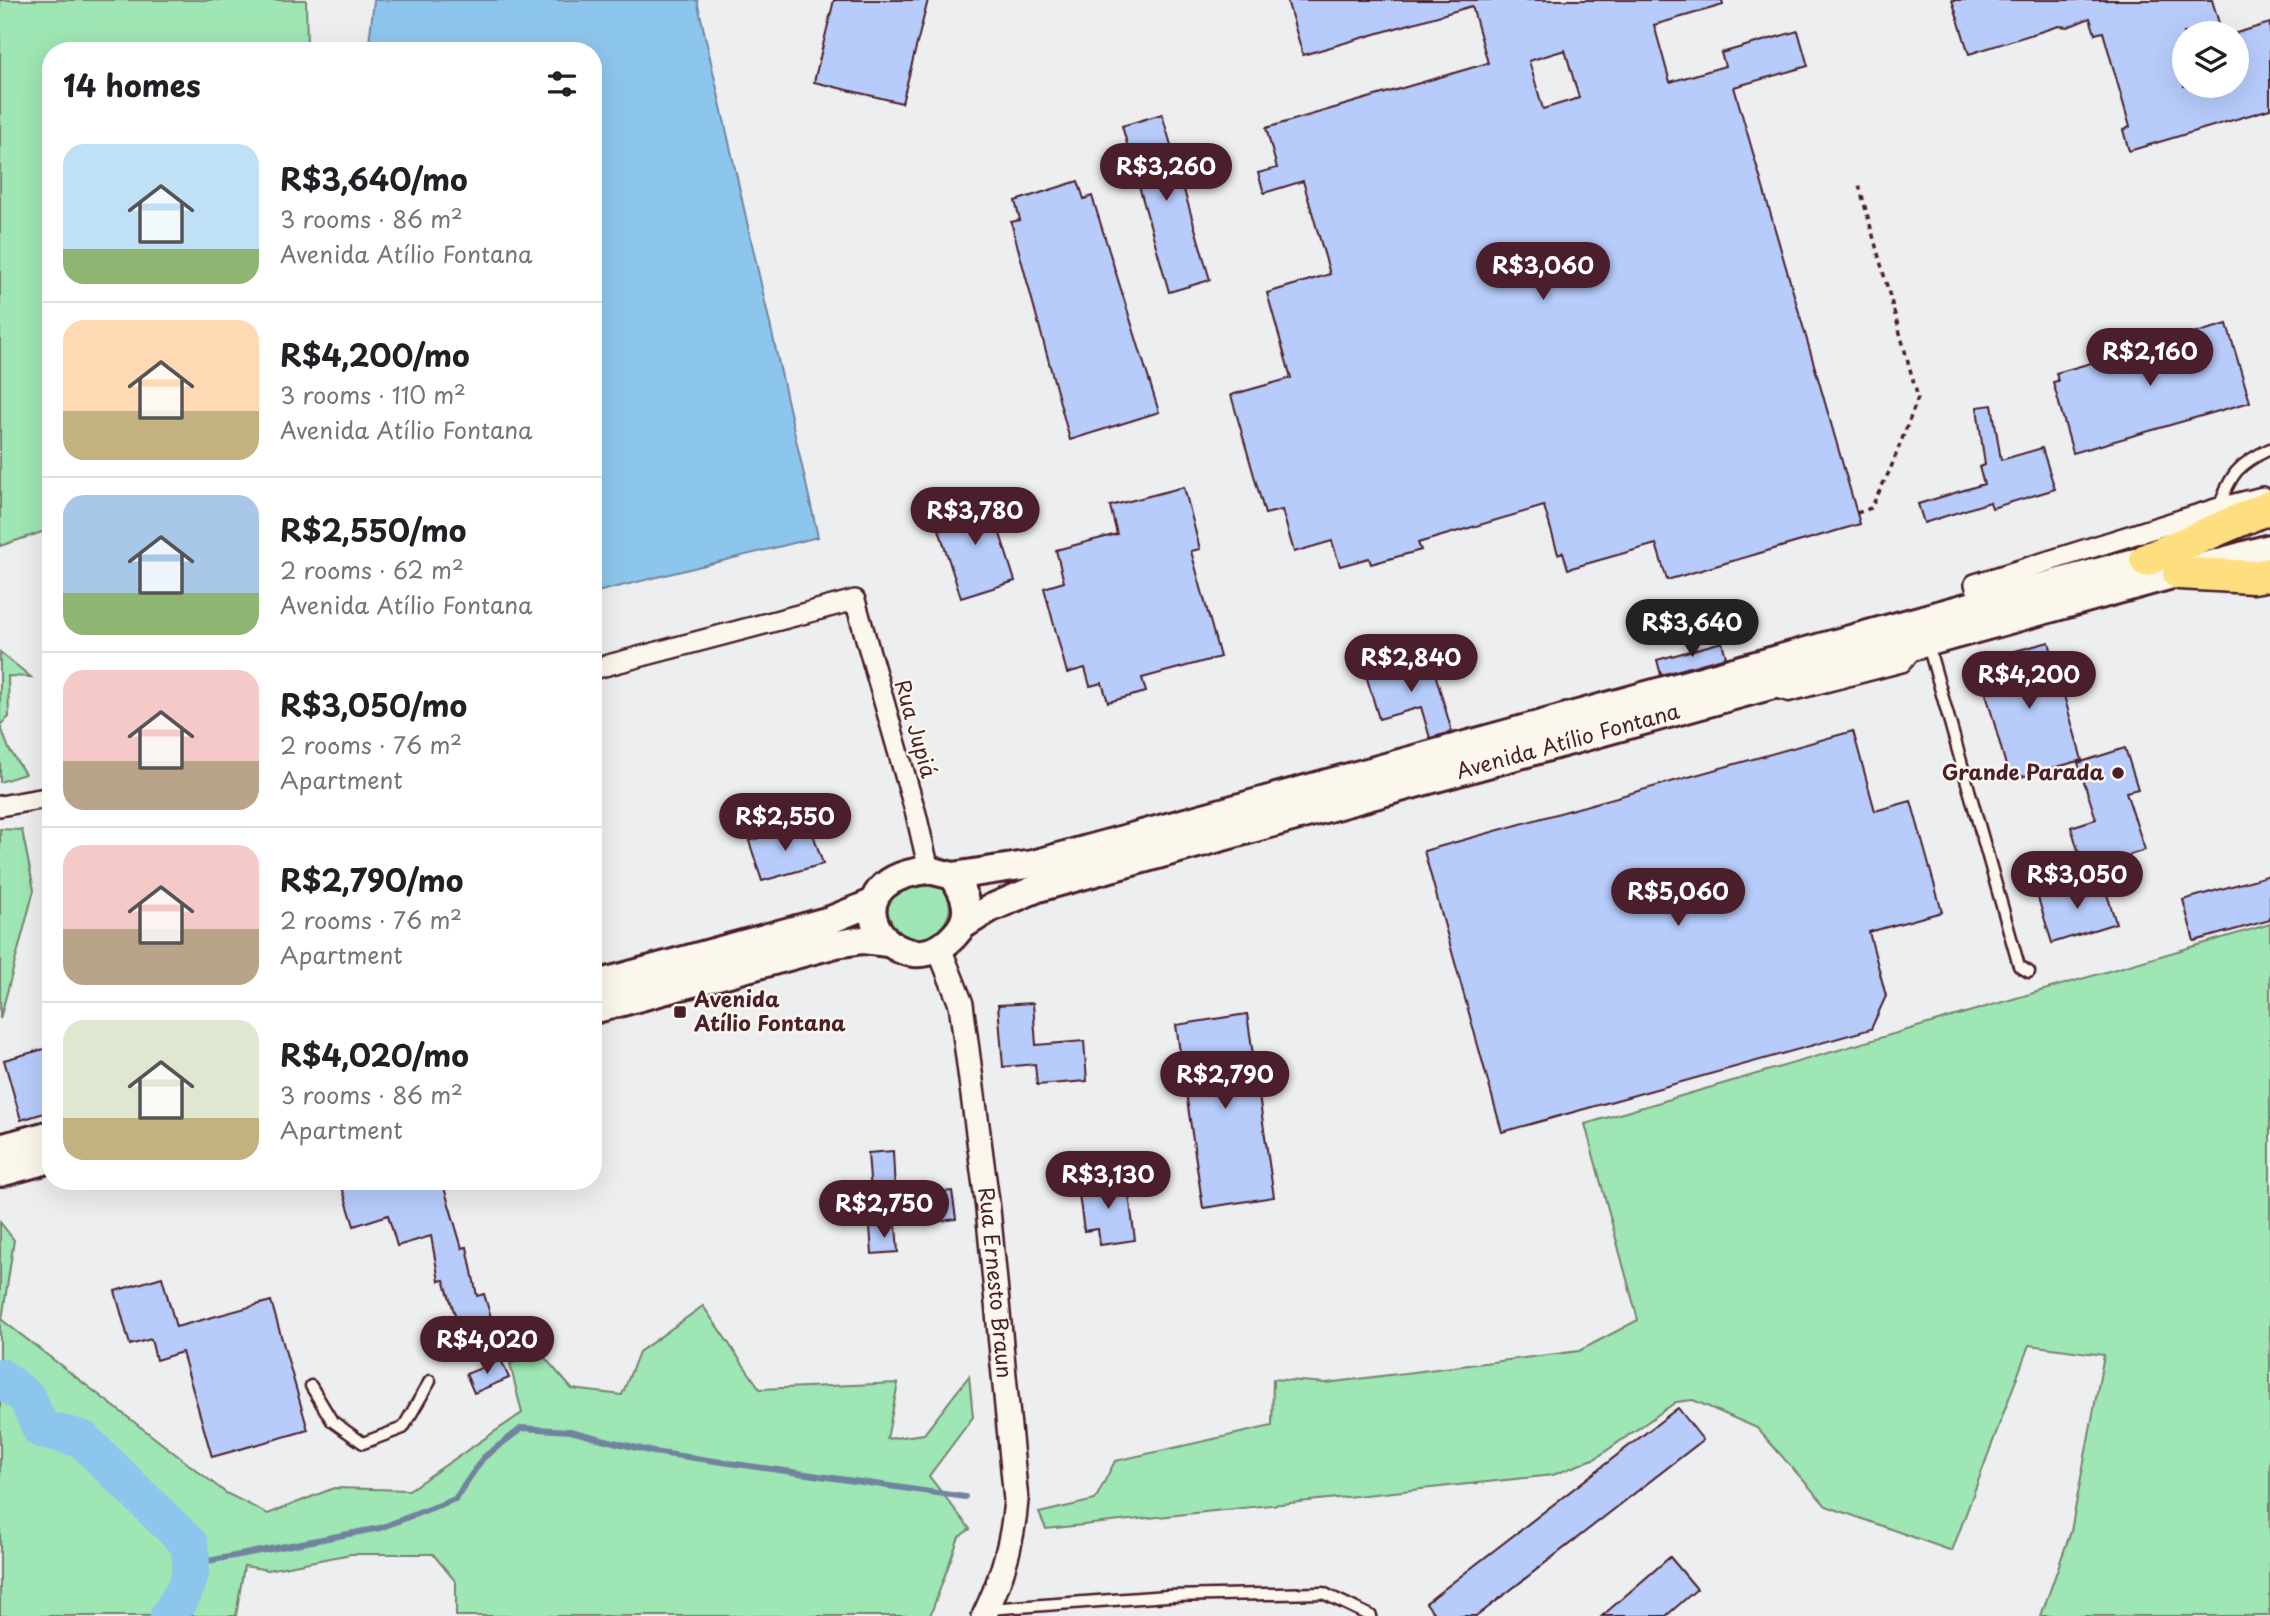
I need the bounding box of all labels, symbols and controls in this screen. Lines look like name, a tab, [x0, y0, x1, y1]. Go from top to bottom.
map controls	[2172, 21, 2249, 98]
button: layers	[2172, 21, 2249, 98]
text: 14 homes	[63, 62, 201, 107]
icon: filters	[543, 65, 581, 103]
pin: R$3,260	[1101, 144, 1231, 203]
text: R$3,260	[1116, 148, 1216, 183]
text: R$3,640/mo	[280, 156, 468, 201]
icon: home	[119, 172, 203, 256]
text: 3 rooms · 86 m²	[280, 201, 463, 236]
text: Avenida Atílio Fontana	[280, 236, 532, 271]
pin: R$3,060	[1478, 243, 1608, 302]
text: R$3,060	[1492, 247, 1594, 282]
pin: R$2,160	[2085, 328, 2215, 388]
text: R$4,200/mo	[280, 332, 470, 377]
text: R$2,160	[2102, 333, 2198, 368]
icon: home	[119, 348, 203, 432]
text: 3 rooms · 110 m²	[280, 377, 466, 412]
text: Avenida Atílio Fontana	[280, 412, 532, 447]
pin: R$3,780	[910, 488, 1040, 547]
text: R$3,780	[927, 492, 1023, 527]
text: R$2,550/mo	[280, 507, 466, 552]
icon: home	[119, 523, 203, 607]
text: 2 rooms · 62 m²	[280, 552, 464, 587]
text: Avenida Atílio Fontana	[280, 587, 532, 622]
pin: R$3,640	[1627, 600, 1757, 659]
text: R$3,640	[1642, 604, 1742, 639]
pin: R$2,840	[1346, 634, 1476, 694]
text: R$2,840	[1361, 639, 1461, 674]
pin: R$4,200	[1964, 652, 2094, 711]
text: R$4,200	[1978, 656, 2080, 691]
street label: Rua Jupiá	[888, 676, 946, 782]
text: R$3,050/mo	[280, 682, 467, 727]
street label: Avenida Atílio Fontana	[1452, 694, 1684, 786]
icon: home	[119, 698, 203, 782]
text: 2 rooms · 76 m²	[280, 727, 462, 762]
place label: Grande Parada	[1942, 755, 2104, 787]
text: Apartment	[280, 762, 403, 797]
marker: Grande Parada	[2110, 765, 2126, 781]
pin: R$2,550	[720, 794, 850, 853]
text: R$2,550	[735, 798, 835, 833]
pin: R$3,050	[2012, 852, 2142, 911]
text: R$3,050	[2027, 856, 2127, 891]
text: R$2,790/mo	[280, 857, 463, 902]
pin: R$5,060	[1613, 869, 1743, 928]
icon: home	[119, 873, 203, 957]
text: R$5,060	[1627, 873, 1729, 908]
text: 2 rooms · 76 m²	[280, 902, 462, 937]
text: Apartment	[280, 937, 403, 972]
place label: Avenida Atílio Fontana	[693, 982, 846, 1038]
marker: Avenida Atílio Fontana	[672, 1004, 688, 1020]
text: R$4,020/mo	[280, 1032, 469, 1077]
icon: home	[119, 1048, 203, 1132]
pin: R$2,790	[1160, 1052, 1290, 1111]
text: R$2,790	[1176, 1056, 1274, 1091]
text: 3 rooms · 86 m²	[280, 1077, 463, 1112]
text: Apartment	[280, 1112, 403, 1147]
pin: R$3,130	[1043, 1152, 1173, 1211]
text: R$3,130	[1062, 1156, 1154, 1191]
pin: R$2,750	[819, 1180, 949, 1240]
text: R$2,750	[835, 1185, 933, 1220]
street label: Rua Ernesto Braun	[971, 1185, 1022, 1379]
pin: R$4,020	[422, 1316, 552, 1376]
text: R$4,020	[436, 1321, 538, 1356]

